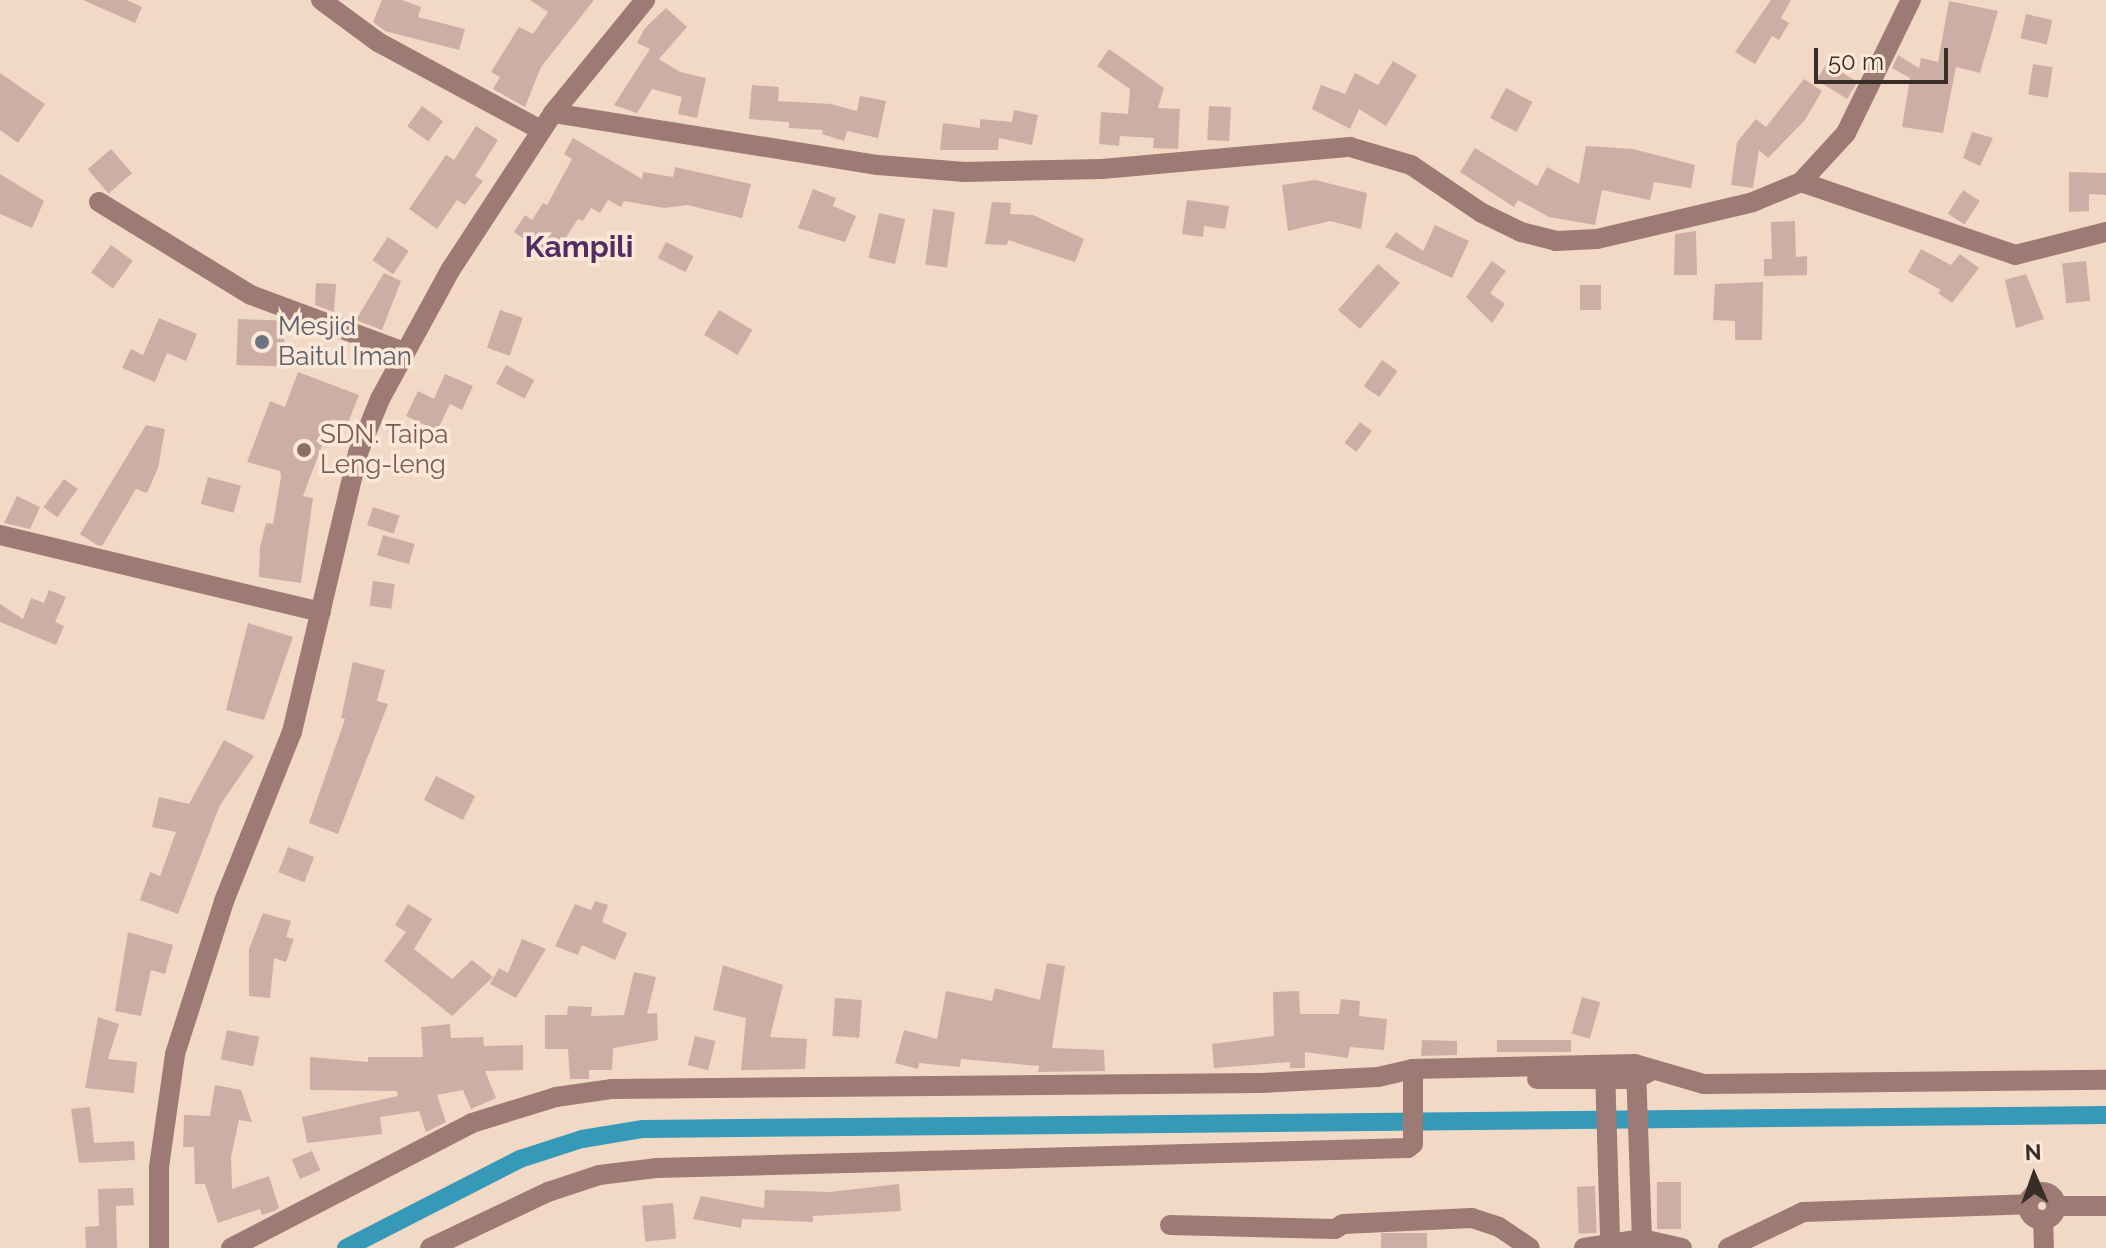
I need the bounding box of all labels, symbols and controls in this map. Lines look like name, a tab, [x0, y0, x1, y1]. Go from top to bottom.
scale bar	[1818, 32, 1952, 82]
text: 50 m	[1828, 47, 1884, 76]
district label: Kampili	[525, 229, 633, 265]
place label: Mesjid Baitul Iman	[278, 311, 413, 372]
marker: Mesjid Baitul Iman	[253, 333, 271, 351]
place label: SDN. Taipa Leng-leng	[320, 419, 449, 480]
marker: SDN. Taipa Leng-leng	[295, 441, 313, 459]
north arrow	[1994, 1136, 2074, 1216]
text: N	[2024, 1139, 2042, 1165]

